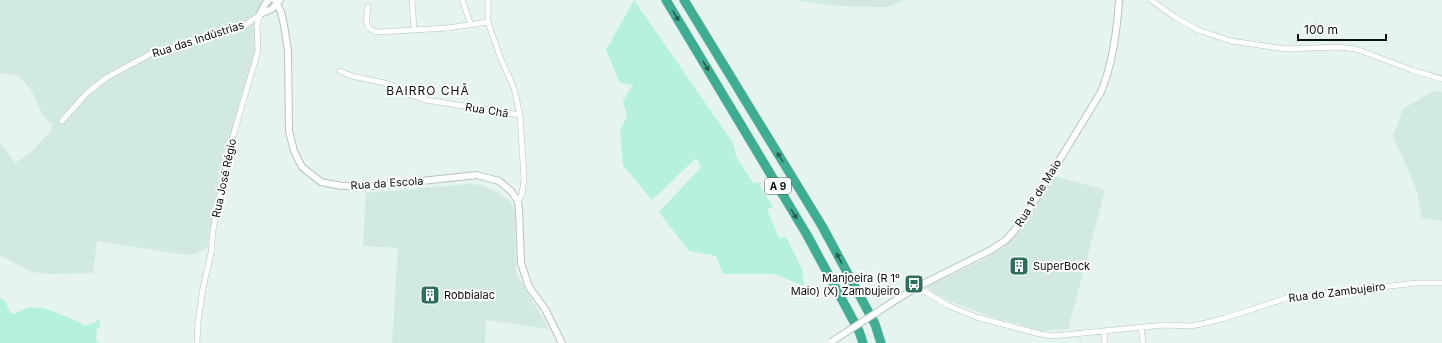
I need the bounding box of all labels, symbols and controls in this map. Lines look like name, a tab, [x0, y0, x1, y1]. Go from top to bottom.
one-way arrow	[672, 10, 679, 22]
scale bar	[1298, 16, 1386, 42]
street label: Rua das Indústrias	[150, 17, 246, 60]
text: 100 m	[1304, 22, 1338, 37]
one-way arrow	[702, 60, 709, 72]
district label: BAIRRO CHÃ	[386, 83, 470, 98]
street label: Rua Chã	[464, 100, 510, 120]
street label: Rua José Régio	[209, 137, 239, 219]
one-way arrow	[777, 151, 784, 163]
street label: Rua 1º de Maio	[1012, 156, 1065, 229]
street label: Rua da Escola	[350, 173, 424, 193]
road number: A 9	[765, 178, 791, 194]
one-way arrow	[791, 208, 798, 220]
one-way arrow	[836, 252, 843, 264]
building icon: SuperBock	[1008, 255, 1030, 277]
place label: SuperBock	[1033, 259, 1090, 273]
place label: Manjoeira (R 1º Maio) (X) Zambujeiro	[791, 271, 900, 298]
bus stop icon: Manjoeira (R 1º Maio) (X) Zambujeiro	[903, 273, 925, 295]
street label: Rua do Zambujeiro	[1288, 279, 1387, 305]
building icon: Robbialac	[419, 284, 441, 306]
place label: Robbialac	[444, 288, 495, 302]

